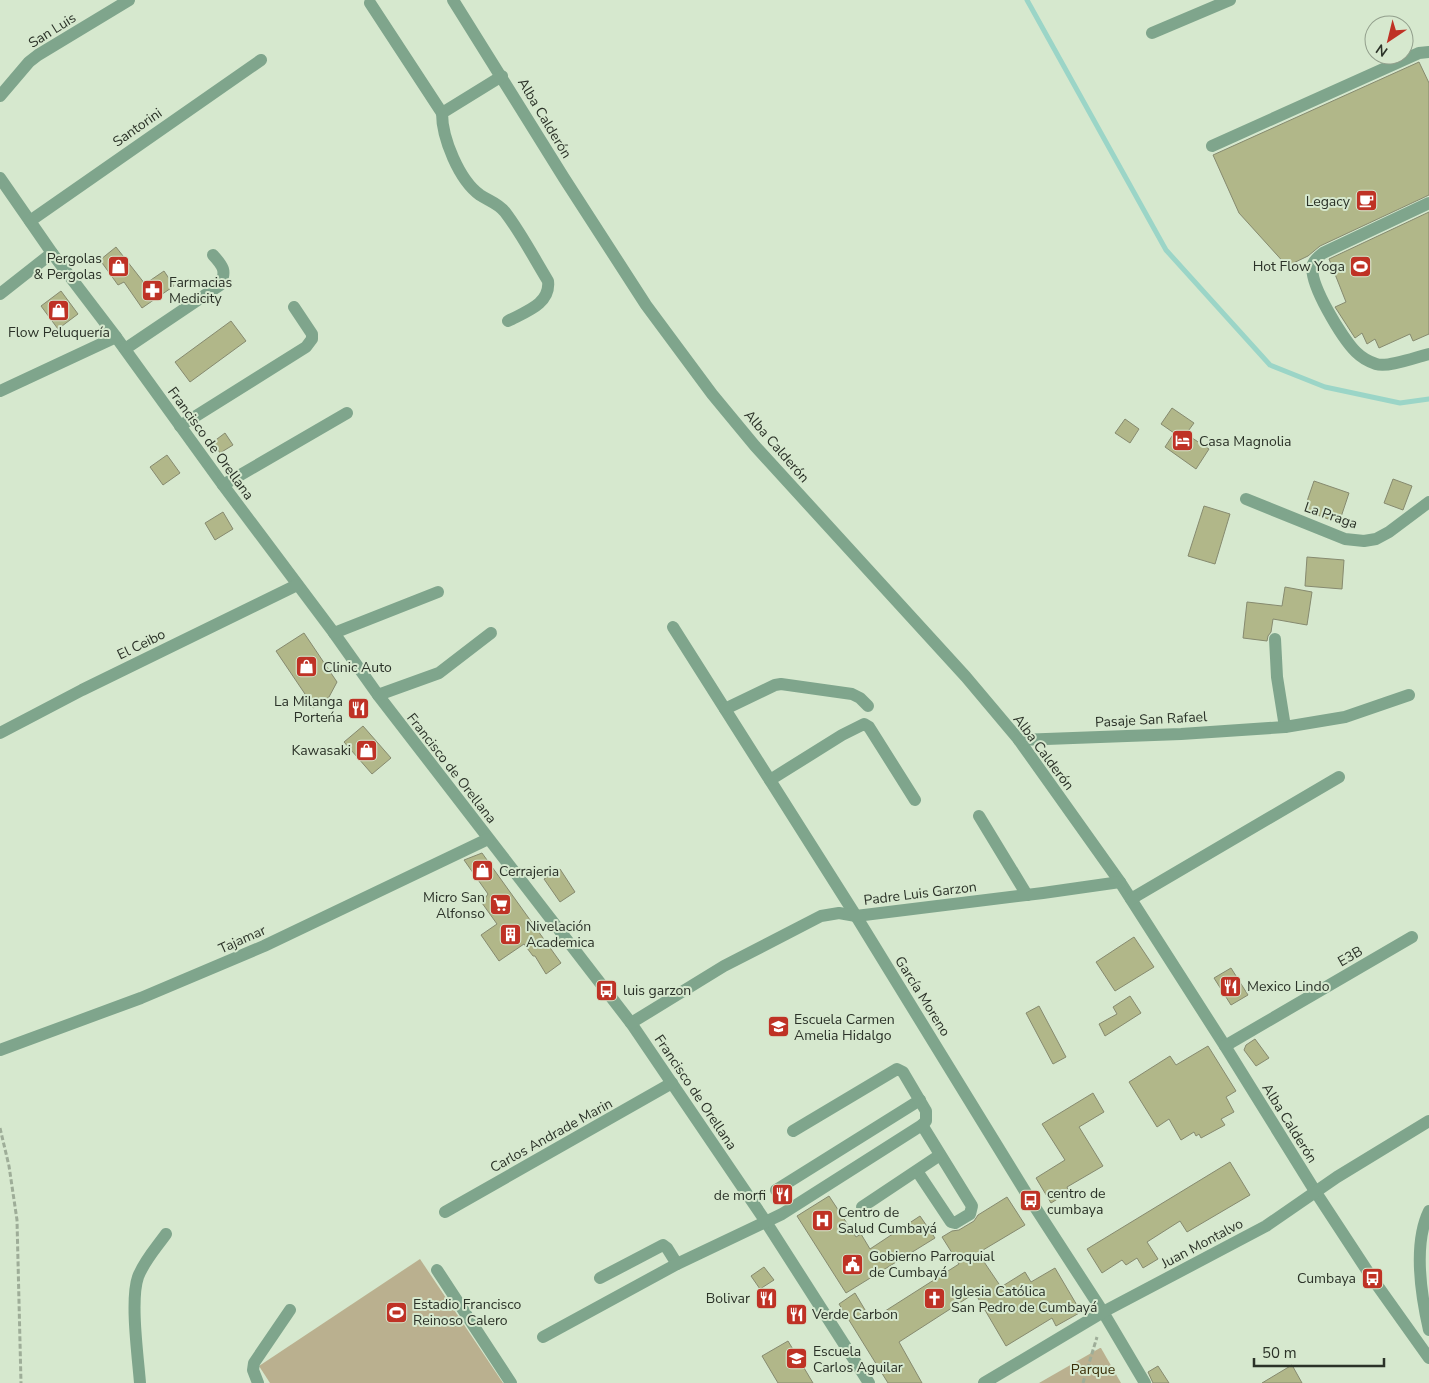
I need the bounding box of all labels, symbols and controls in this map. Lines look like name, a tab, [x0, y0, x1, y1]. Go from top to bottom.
street label: San Luis	[25, 8, 80, 52]
north arrow	[1364, 15, 1414, 65]
text: N	[1372, 39, 1392, 61]
street label: Alba Calderón	[513, 75, 576, 162]
street label: Santorini	[109, 104, 166, 151]
cafe icon: Legacy	[1354, 189, 1378, 213]
place label: Legacy	[1306, 192, 1351, 211]
place label: Pergolas & Pergolas	[33, 249, 102, 284]
shop icon: Pergolas & Pergolas	[106, 254, 130, 278]
sports icon: Hot Flow Yoga	[1349, 254, 1373, 278]
place label: Hot Flow Yoga	[1253, 257, 1345, 276]
place label: Farmacias Medicity	[169, 273, 232, 308]
pharmacy icon: Farmacias Medicity	[141, 278, 165, 302]
shop icon: Flow Peluquería	[47, 298, 71, 322]
place label: Flow Peluquería	[8, 323, 110, 342]
street label: Francisco de Orellana	[163, 383, 258, 504]
street label: Alba Calderón	[740, 406, 813, 487]
hotel icon: Casa Magnolia	[1171, 429, 1195, 453]
place label: Casa Magnolia	[1199, 432, 1292, 451]
street label: La Praga	[1302, 497, 1360, 533]
street label: El Ceibo	[114, 625, 169, 664]
shop icon: Clinic Auto	[295, 655, 319, 679]
place label: Clinic Auto	[323, 658, 392, 677]
place label: La Milanga Porteńa	[274, 692, 343, 727]
restaurant icon: La Milanga Porteńa	[347, 697, 371, 721]
street label: Pasaje San Rafael	[1094, 707, 1208, 732]
street label: Francisco de Orellana	[402, 709, 501, 828]
street label: Alba Calderón	[1009, 710, 1078, 794]
shop icon: Kawasaki	[355, 738, 379, 762]
place label: Kawasaki	[291, 741, 351, 760]
shop icon: Cerrajeria	[471, 859, 495, 883]
place label: Cerrajeria	[499, 862, 559, 881]
street label: Padre Luis Garzon	[862, 877, 978, 910]
place label: Micro San Alfonso	[423, 888, 485, 923]
supermarket icon: Micro San Alfonso	[489, 893, 513, 917]
place label: Nivelación Academica	[526, 917, 595, 952]
street label: Tajamar	[216, 921, 269, 958]
building icon: Nivelación Academica	[498, 922, 522, 946]
street label: E3B	[1334, 942, 1366, 971]
street label: García Moreno	[890, 953, 955, 1040]
restaurant icon: Mexico Lindo	[1219, 974, 1243, 998]
place label: Mexico Lindo	[1247, 977, 1330, 996]
bus stop icon: luis garzon	[595, 978, 619, 1002]
place label: luis garzon	[623, 981, 691, 1000]
place label: Escuela Carmen Amelia Hidalgo	[794, 1010, 895, 1045]
school or university icon: Escuela Carmen Amelia Hidalgo	[766, 1015, 790, 1039]
street label: Francisco de Orellana	[650, 1031, 741, 1154]
street label: Alba Calderón	[1258, 1080, 1322, 1167]
street label: Carlos Andrade Marin	[487, 1094, 616, 1177]
restaurant icon: de morfi	[770, 1183, 794, 1207]
place label: centro de cumbaya	[1047, 1184, 1106, 1219]
place label: de morfi	[714, 1186, 766, 1205]
bus stop icon: centro de cumbaya	[1019, 1189, 1043, 1213]
place label: Centro de Salud Cumbayá	[838, 1203, 937, 1238]
hospital icon: Centro de Salud Cumbayá	[810, 1208, 834, 1232]
street label: Juan Montalvo	[1157, 1214, 1247, 1273]
place label: Gobierno Parroquial de Cumbayá	[869, 1247, 995, 1282]
public building icon: Gobierno Parroquial de Cumbayá	[841, 1252, 865, 1276]
bus stop icon: Cumbaya	[1360, 1266, 1384, 1290]
place label: Cumbaya	[1297, 1269, 1356, 1288]
place label: Iglesia Católica San Pedro de Cumbayá	[951, 1282, 1097, 1317]
restaurant icon: Bolivar	[754, 1286, 778, 1310]
church icon: Iglesia Católica San Pedro de Cumbayá	[923, 1287, 947, 1311]
place label: Bolivar	[706, 1289, 750, 1308]
place label: Estadio Francisco Reinoso Calero	[413, 1295, 521, 1330]
sports icon: Estadio Francisco Reinoso Calero	[385, 1300, 409, 1324]
restaurant icon: Verde Carbon	[784, 1302, 808, 1326]
place label: Verde Carbon	[811, 1305, 898, 1324]
scale bar	[1254, 1336, 1384, 1368]
place label: Escuela Carlos Aguilar	[813, 1342, 903, 1377]
text: 50 m	[1262, 1343, 1297, 1363]
school or university icon: Escuela Carlos Aguilar	[785, 1347, 809, 1371]
park label: Parque	[1071, 1360, 1115, 1379]

